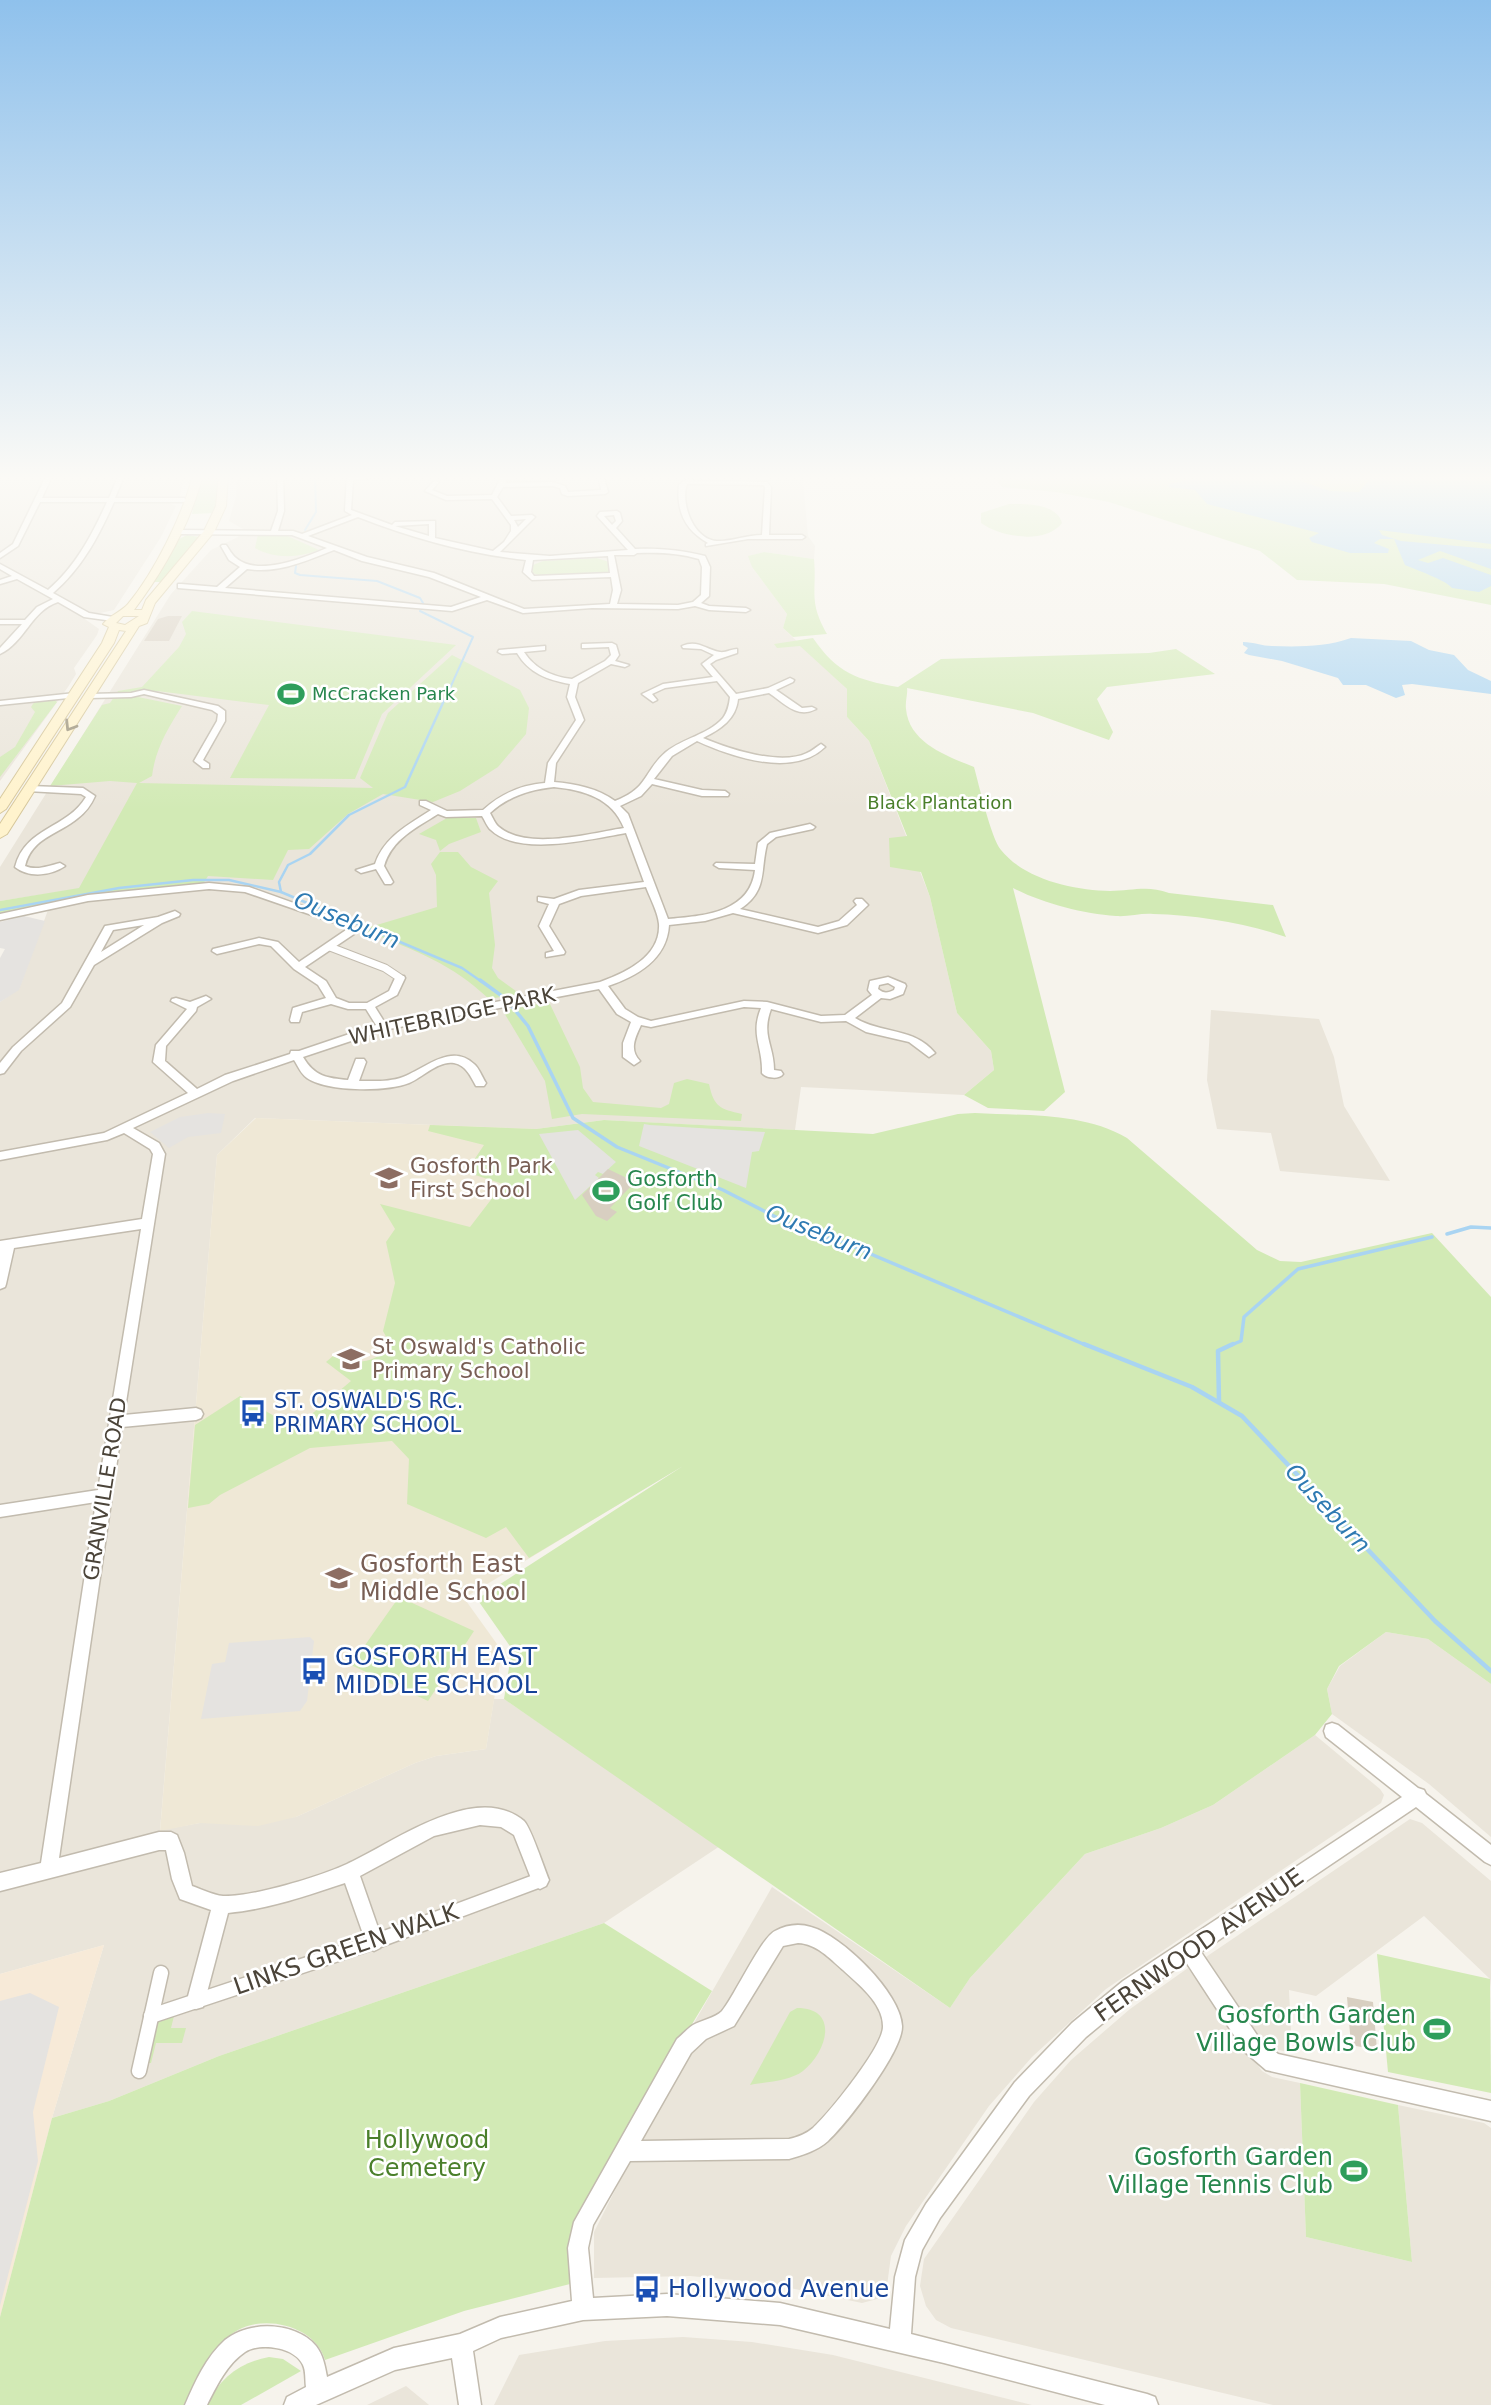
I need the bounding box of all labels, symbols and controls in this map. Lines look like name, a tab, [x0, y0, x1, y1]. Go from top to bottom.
sports icon: McCracken Park	[276, 679, 306, 709]
place label: McCracken Park	[312, 683, 456, 704]
one-way arrow	[66, 718, 79, 731]
park label: Black Plantation	[867, 792, 1013, 813]
water label: Ouseburn	[290, 886, 404, 954]
street label: WHITEBRIDGE PARK	[347, 982, 559, 1050]
place label: Gosforth Park First School	[410, 1154, 553, 1202]
school or university icon: Gosforth Park First School	[374, 1163, 404, 1193]
place label: Gosforth Golf Club	[627, 1167, 723, 1215]
sports icon: Gosforth Golf Club	[591, 1176, 621, 1206]
water label: Ouseburn	[762, 1199, 876, 1265]
place label: St Oswald's Catholic Primary School	[372, 1335, 585, 1383]
school or university icon: St Oswald's Catholic Primary School	[336, 1344, 366, 1374]
place label: ST. OSWALD'S RC. PRIMARY SCHOOL	[274, 1389, 463, 1437]
street label: GRANVILLE ROAD	[79, 1396, 131, 1582]
bus stop icon: ST. OSWALD'S RC. PRIMARY SCHOOL	[238, 1398, 268, 1428]
water label: Ouseburn	[1280, 1458, 1376, 1558]
place label: Gosforth East Middle School	[360, 1550, 527, 1606]
school or university icon: Gosforth East Middle School	[324, 1563, 354, 1593]
place label: GOSFORTH EAST MIDDLE SCHOOL	[335, 1643, 538, 1699]
bus stop icon: GOSFORTH EAST MIDDLE SCHOOL	[299, 1656, 329, 1686]
street label: FERNWOOD AVENUE	[1089, 1862, 1309, 2028]
street label: LINKS GREEN WALK	[230, 1897, 463, 2001]
place label: Gosforth Garden Village Bowls Club	[1196, 2001, 1416, 2057]
sports icon: Gosforth Garden Village Bowls Club	[1422, 2014, 1452, 2044]
park label: Hollywood Cemetery	[365, 2126, 489, 2182]
place label: Gosforth Garden Village Tennis Club	[1108, 2143, 1333, 2199]
sports icon: Gosforth Garden Village Tennis Club	[1339, 2156, 1369, 2186]
bus stop icon: Hollywood Avenue	[632, 2274, 662, 2304]
place label: Hollywood Avenue	[668, 2275, 889, 2303]

